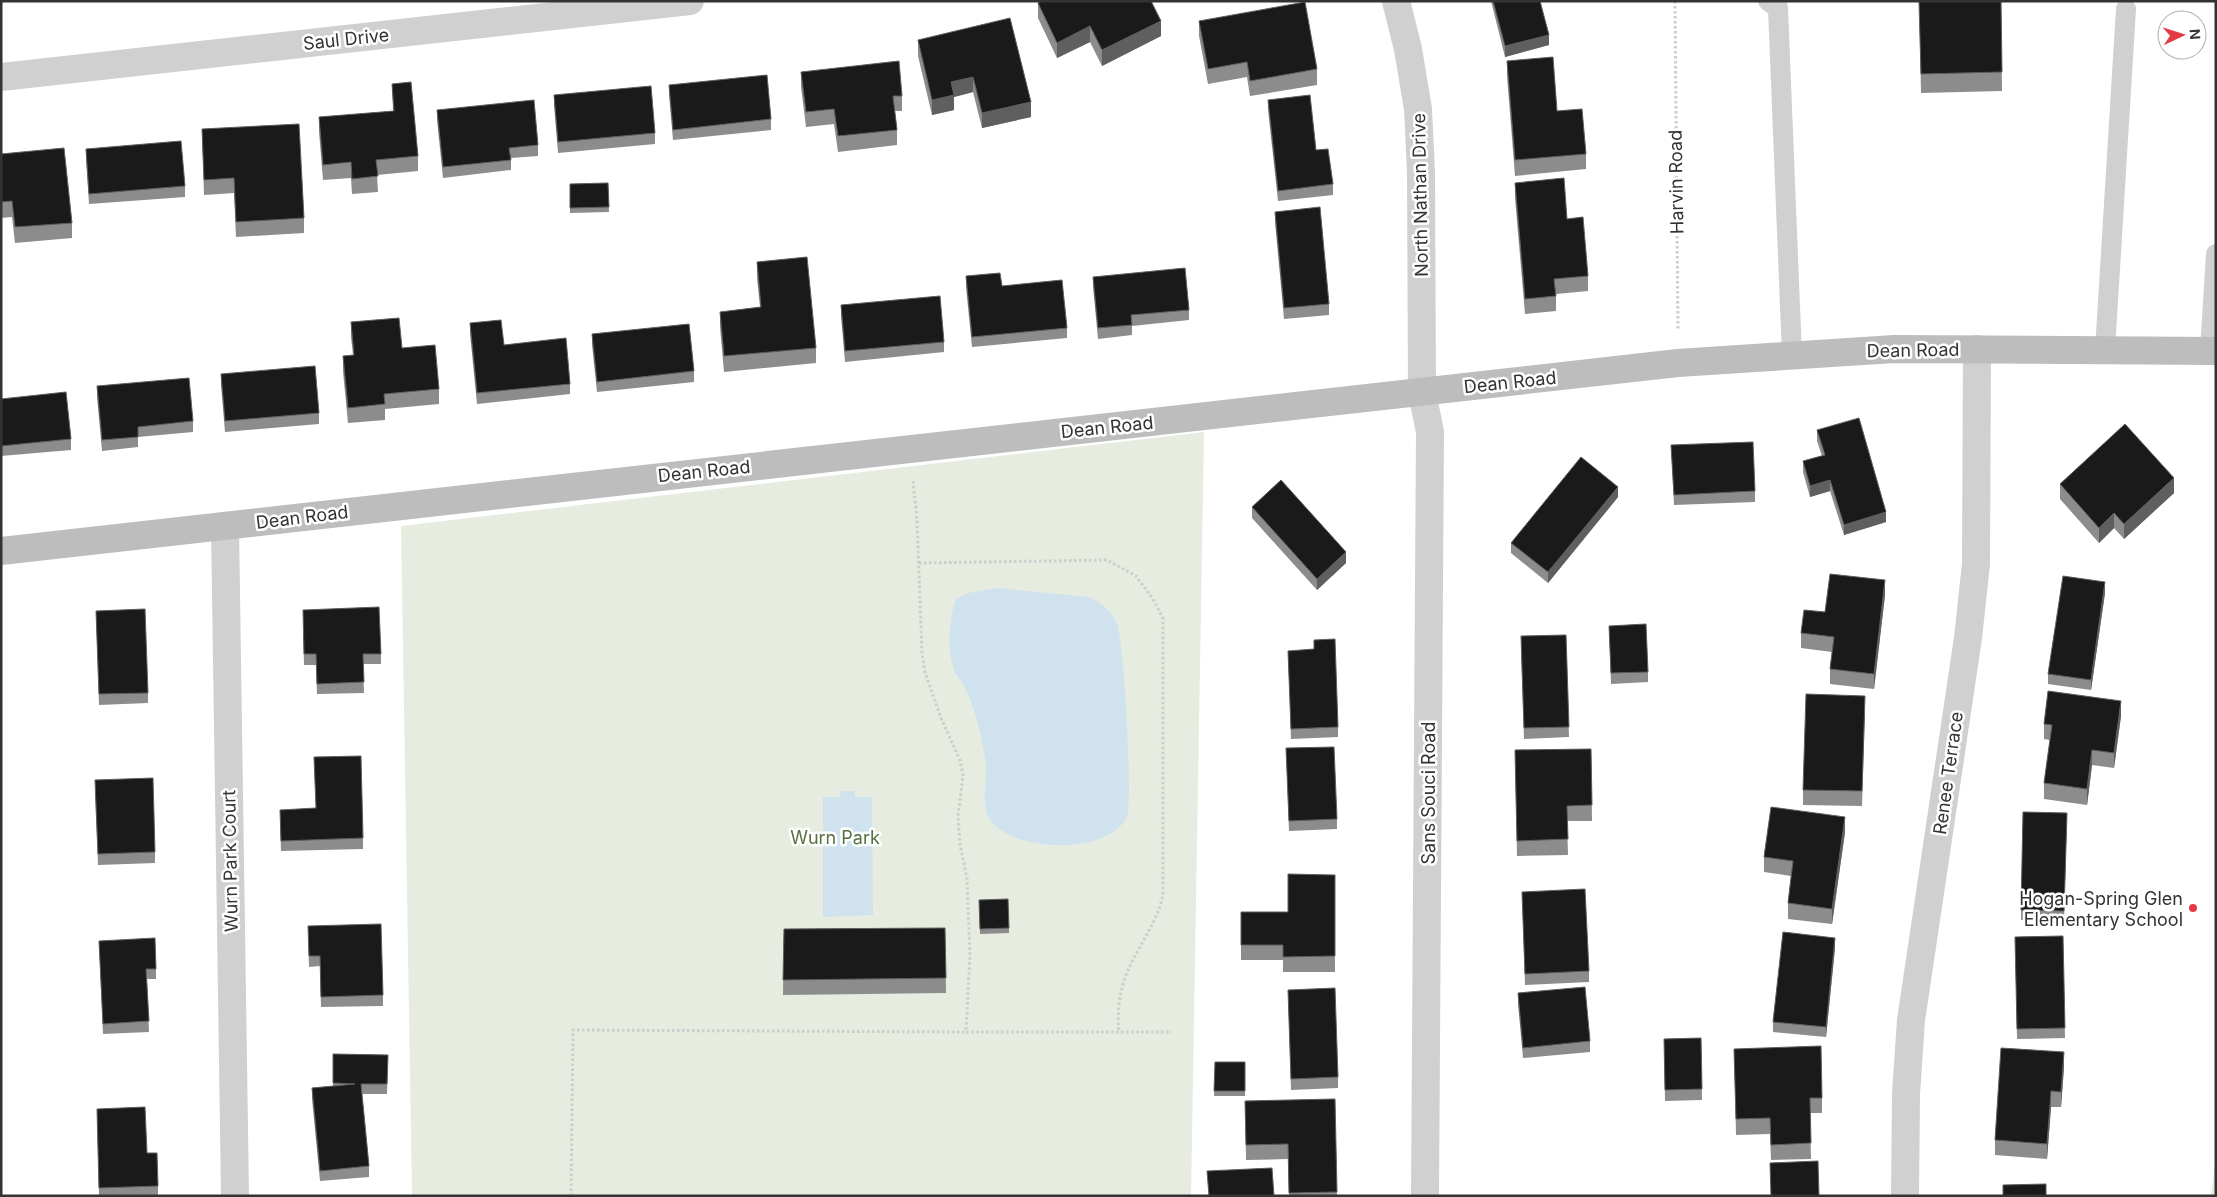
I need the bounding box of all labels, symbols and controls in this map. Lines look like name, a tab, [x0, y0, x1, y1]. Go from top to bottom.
north arrow	[2157, 10, 2207, 60]
street label: Saul Drive	[302, 24, 390, 54]
text: N	[2187, 28, 2204, 40]
street label: North Nathan Drive	[1408, 113, 1432, 277]
street label: Harvin Road	[1665, 130, 1687, 234]
street label: Dean Road	[1866, 339, 1960, 361]
street label: Dean Road	[1463, 367, 1557, 397]
street label: Dean Road	[1060, 412, 1154, 442]
street label: Dean Road	[657, 456, 751, 486]
street label: Dean Road	[255, 501, 349, 533]
street label: Renee Terrace	[1929, 710, 1967, 836]
street label: Sans Souci Road	[1418, 722, 1439, 864]
street label: Wurn Park Court	[218, 790, 242, 932]
park label: Wurn Park	[790, 827, 880, 848]
place label: Hogan-Spring Glen Elementary School	[2019, 888, 2183, 930]
marker: Hogan-Spring Glen Elementary School	[2187, 902, 2199, 914]

